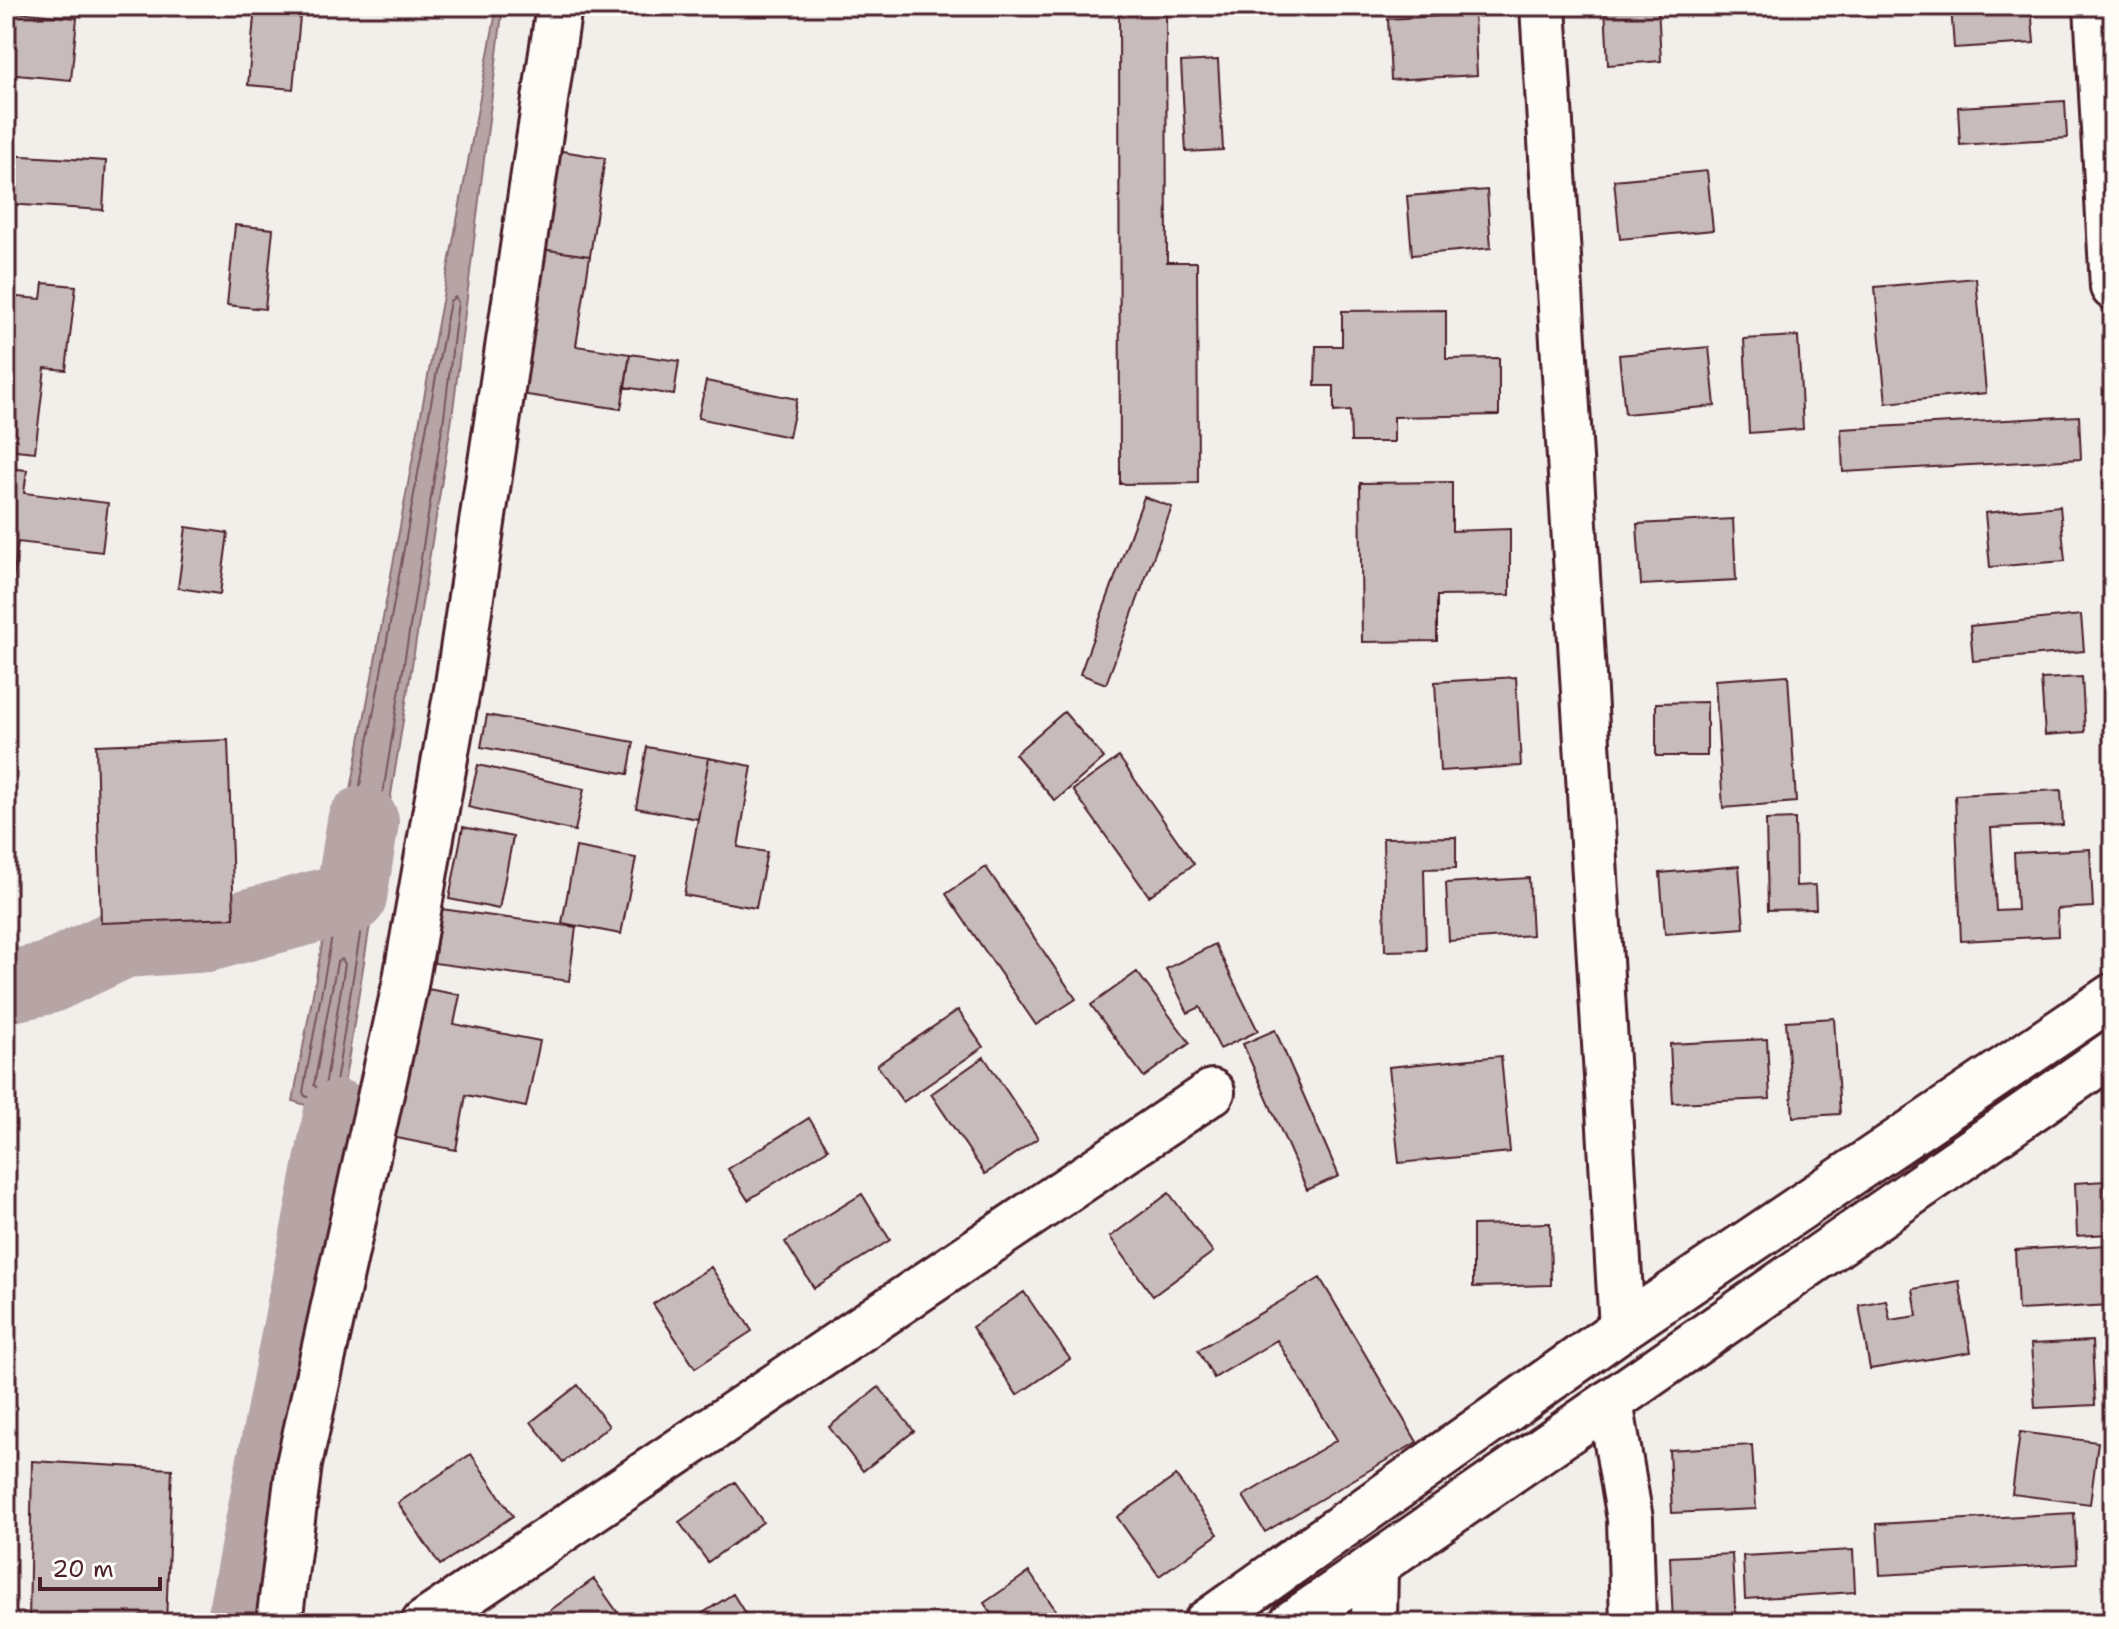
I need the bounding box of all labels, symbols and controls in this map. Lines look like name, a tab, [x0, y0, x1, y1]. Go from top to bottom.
scale bar	[40, 1541, 160, 1591]
text: 20 m	[52, 1553, 114, 1585]

